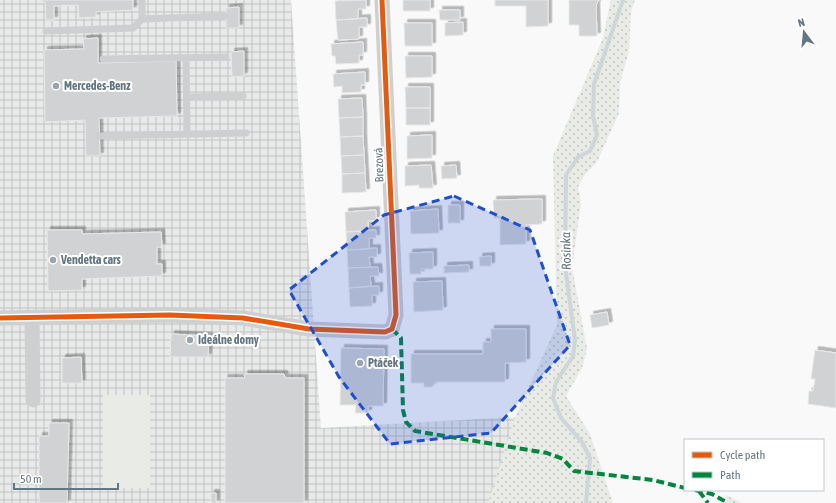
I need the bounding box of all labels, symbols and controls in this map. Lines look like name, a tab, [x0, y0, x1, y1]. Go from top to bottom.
north arrow	[784, 12, 824, 52]
text: N	[796, 16, 806, 29]
place label: Mercedes-Benz	[64, 79, 131, 93]
marker: Mercedes-Benz	[51, 81, 61, 91]
street label: Brezová	[371, 147, 387, 183]
water label: Rosinka	[558, 232, 574, 270]
place label: Vendetta cars	[60, 253, 122, 267]
marker: Vendetta cars	[48, 255, 58, 265]
place label: Ideálne domy	[198, 333, 259, 347]
marker: Ideálne domy	[185, 335, 195, 345]
place label: Ptáček	[368, 356, 399, 370]
marker: Ptáček	[355, 358, 365, 368]
legend	[684, 439, 824, 491]
text: Cycle path	[720, 448, 765, 462]
scale bar	[14, 465, 118, 491]
text: Path	[720, 468, 741, 482]
text: 50 m	[20, 472, 42, 486]

